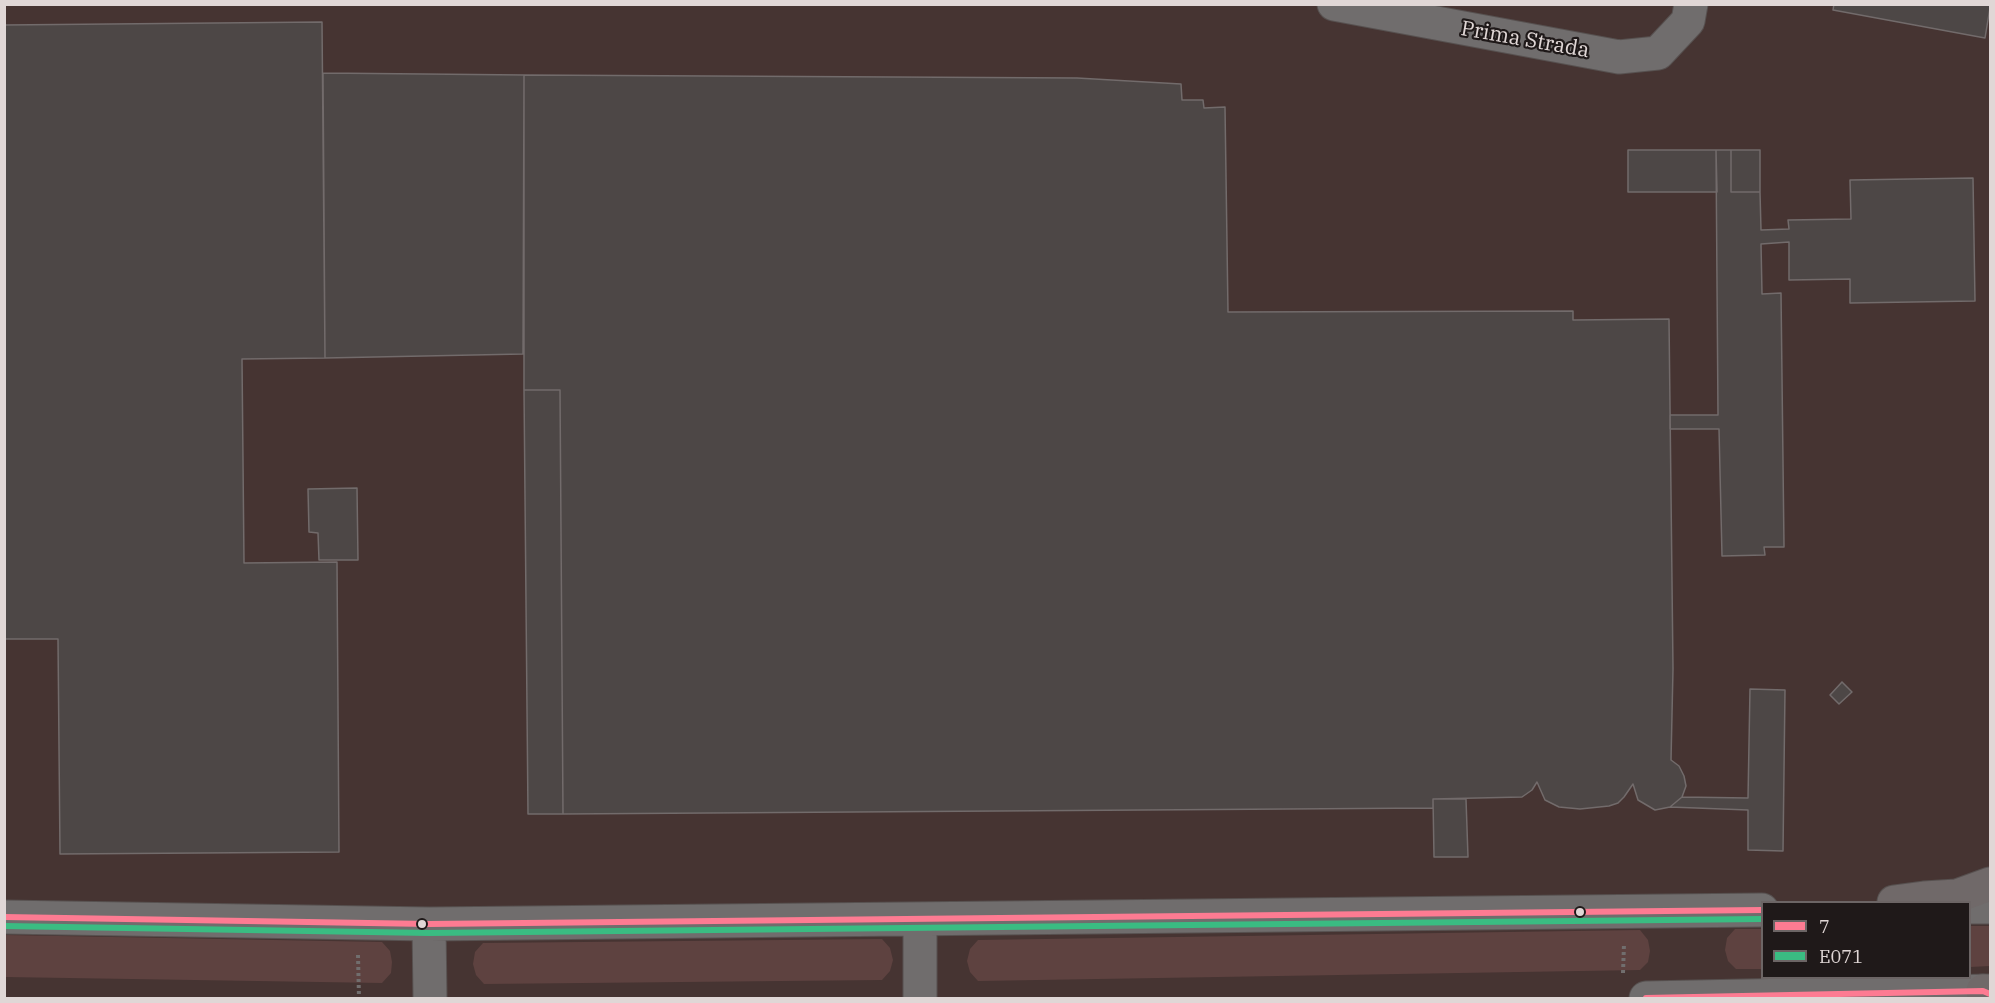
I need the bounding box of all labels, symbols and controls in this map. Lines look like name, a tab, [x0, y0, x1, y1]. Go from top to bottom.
street label: Prima Strada	[1459, 16, 1591, 64]
legend	[1761, 901, 1971, 979]
unlabelled marker	[1574, 906, 1586, 918]
text: 7	[1819, 915, 1830, 938]
unlabelled marker	[416, 918, 428, 930]
text: E071	[1819, 945, 1863, 968]

